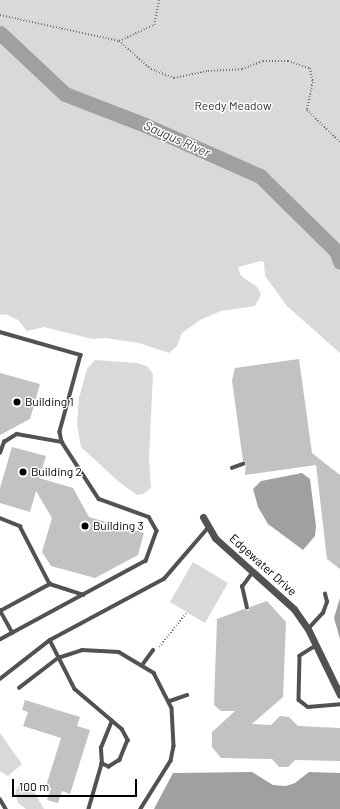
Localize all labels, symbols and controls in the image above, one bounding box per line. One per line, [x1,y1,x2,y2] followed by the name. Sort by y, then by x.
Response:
[194,99,272,113] park label: Reedy Meadow
[141,117,213,161] water label: Saugus River
[25,395,74,409] place label: Building 1
[12,397,22,407] marker: Building 1
[31,465,82,479] place label: Building 2
[18,467,28,477] marker: Building 2
[93,519,144,533] place label: Building 3
[80,521,90,531] marker: Building 3
[227,531,299,599] street label: Edgewater Drive
[14,771,139,797] scale bar
[19,779,49,793] text: 100 m

